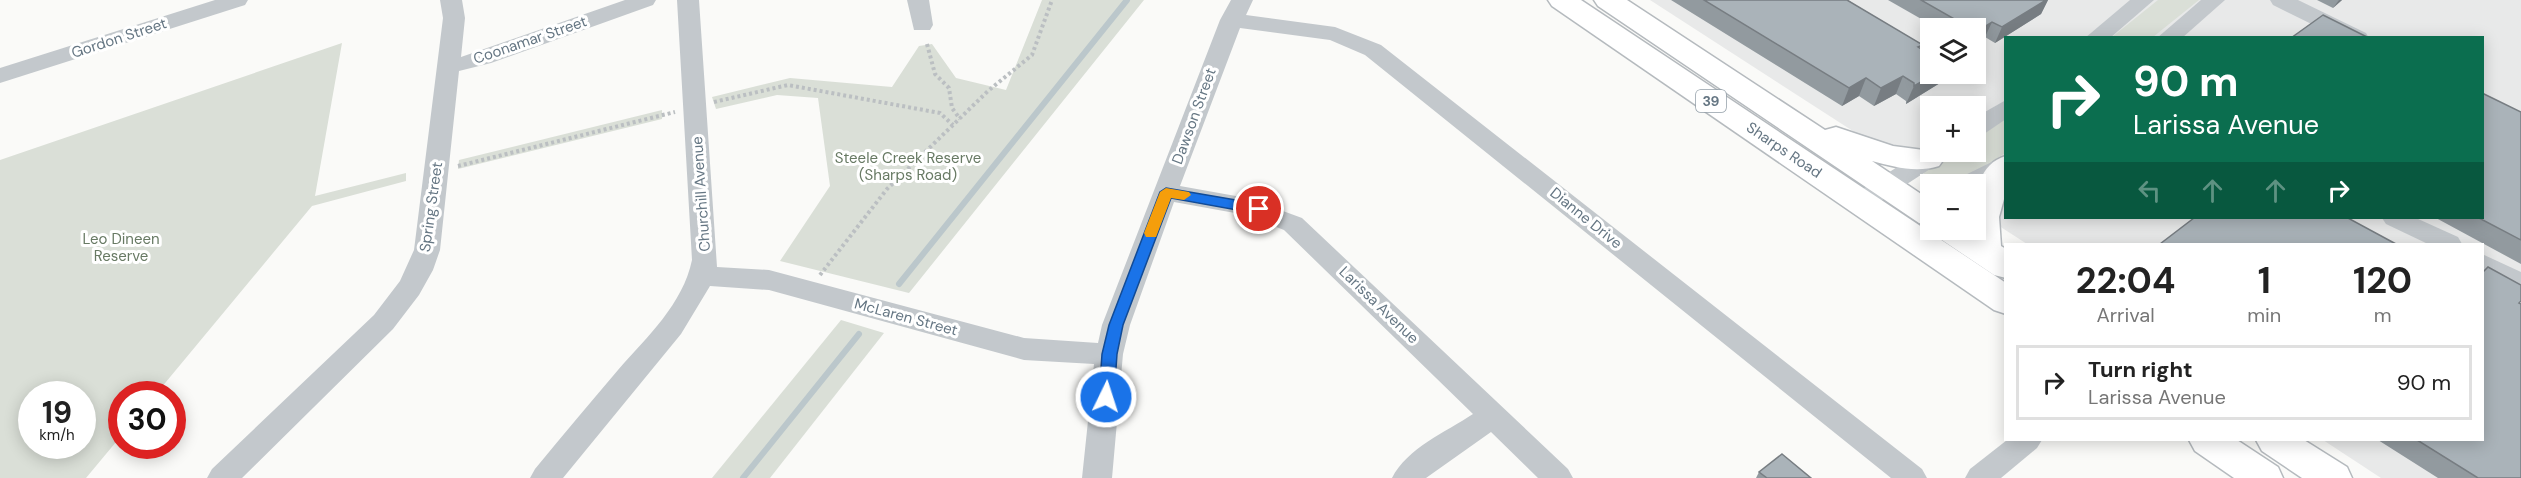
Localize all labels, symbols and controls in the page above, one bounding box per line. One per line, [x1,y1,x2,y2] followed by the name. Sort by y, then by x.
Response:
[471,11,590,69] street label: Coonamar Street
[69,13,169,63] street label: Gordon Street
[1920,18,1986,240] map controls
[1920,18,1986,84] button: layers
[2133,54,2239,109] text: 90 m
[2034,60,2112,138] icon: right
[1167,65,1221,167] street label: Dawson Street
[1696,90,1726,112] road number: 39
[1920,96,1986,162] button: +
[2133,107,2319,142] text: Larissa Avenue
[1742,117,1826,183] street label: Sharps Road
[687,136,715,252] street label: Churchill Avenue
[835,148,981,185] park label: Steele Creek Reserve (Sharps Road)
[415,161,447,253] street label: Spring Street
[1920,174,1986,240] button: −
[2133,174,2166,207] icon: left
[2196,174,2229,207] icon: ahead
[2259,174,2292,207] icon: ahead
[2322,174,2355,207] icon: right
[1233,183,1284,234] pin
[1546,183,1626,253] street label: Dianne Drive
[1242,192,1275,225] icon: arrive
[82,229,160,266] park label: Leo Dineen Reserve
[2076,257,2175,304] text: 22:04
[2258,257,2271,304] text: 1
[2353,257,2412,304] text: 120
[1335,262,1423,348] street label: Larissa Avenue
[852,294,960,340] street label: McLaren Street
[2096,302,2155,328] text: Arrival
[2247,302,2281,328] text: min
[2374,302,2392,328] text: m
[2088,355,2193,384] text: Turn right
[1074,365,1138,429] position arrow
[2037,366,2070,399] icon: right
[2397,368,2451,397] text: 90 m
[108,381,186,459] speed limit sign: 30
[2088,384,2226,410] text: Larissa Avenue
[42,393,72,432] text: 19
[39,425,75,445] text: km/h

